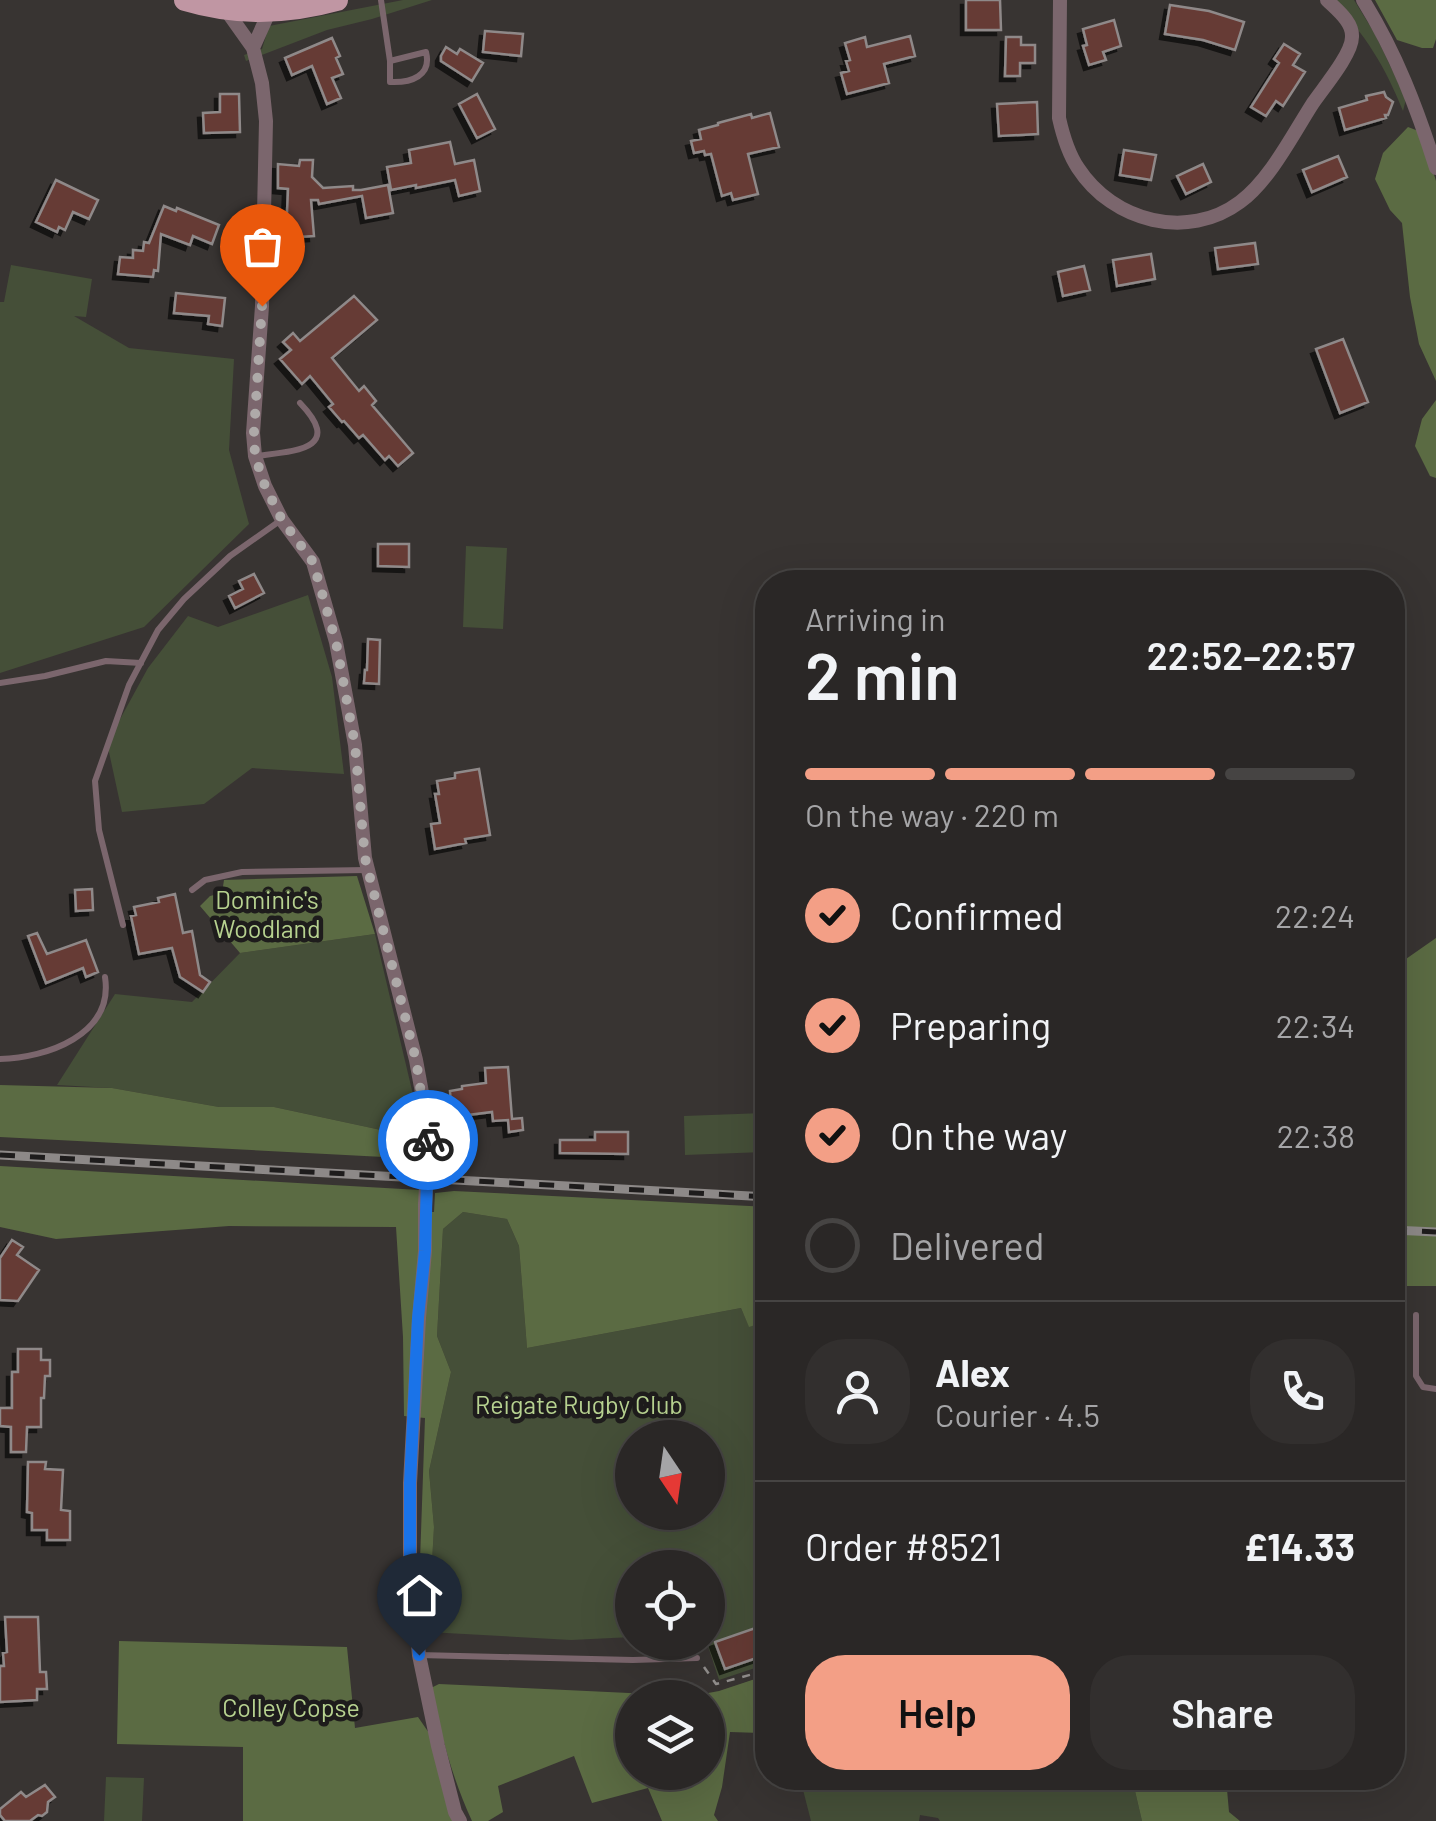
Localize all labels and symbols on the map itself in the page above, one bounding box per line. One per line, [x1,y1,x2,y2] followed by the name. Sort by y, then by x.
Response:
[220,204,305,307] pin
[213,884,321,943] park label: Dominic's Woodland
[378,1090,478,1190] courier
[475,1389,683,1419] park label: Reigate Rugby Club
[615,1420,725,1530] north arrow
[377,1553,462,1656] pin
[222,1692,360,1722] park label: Colley Copse

